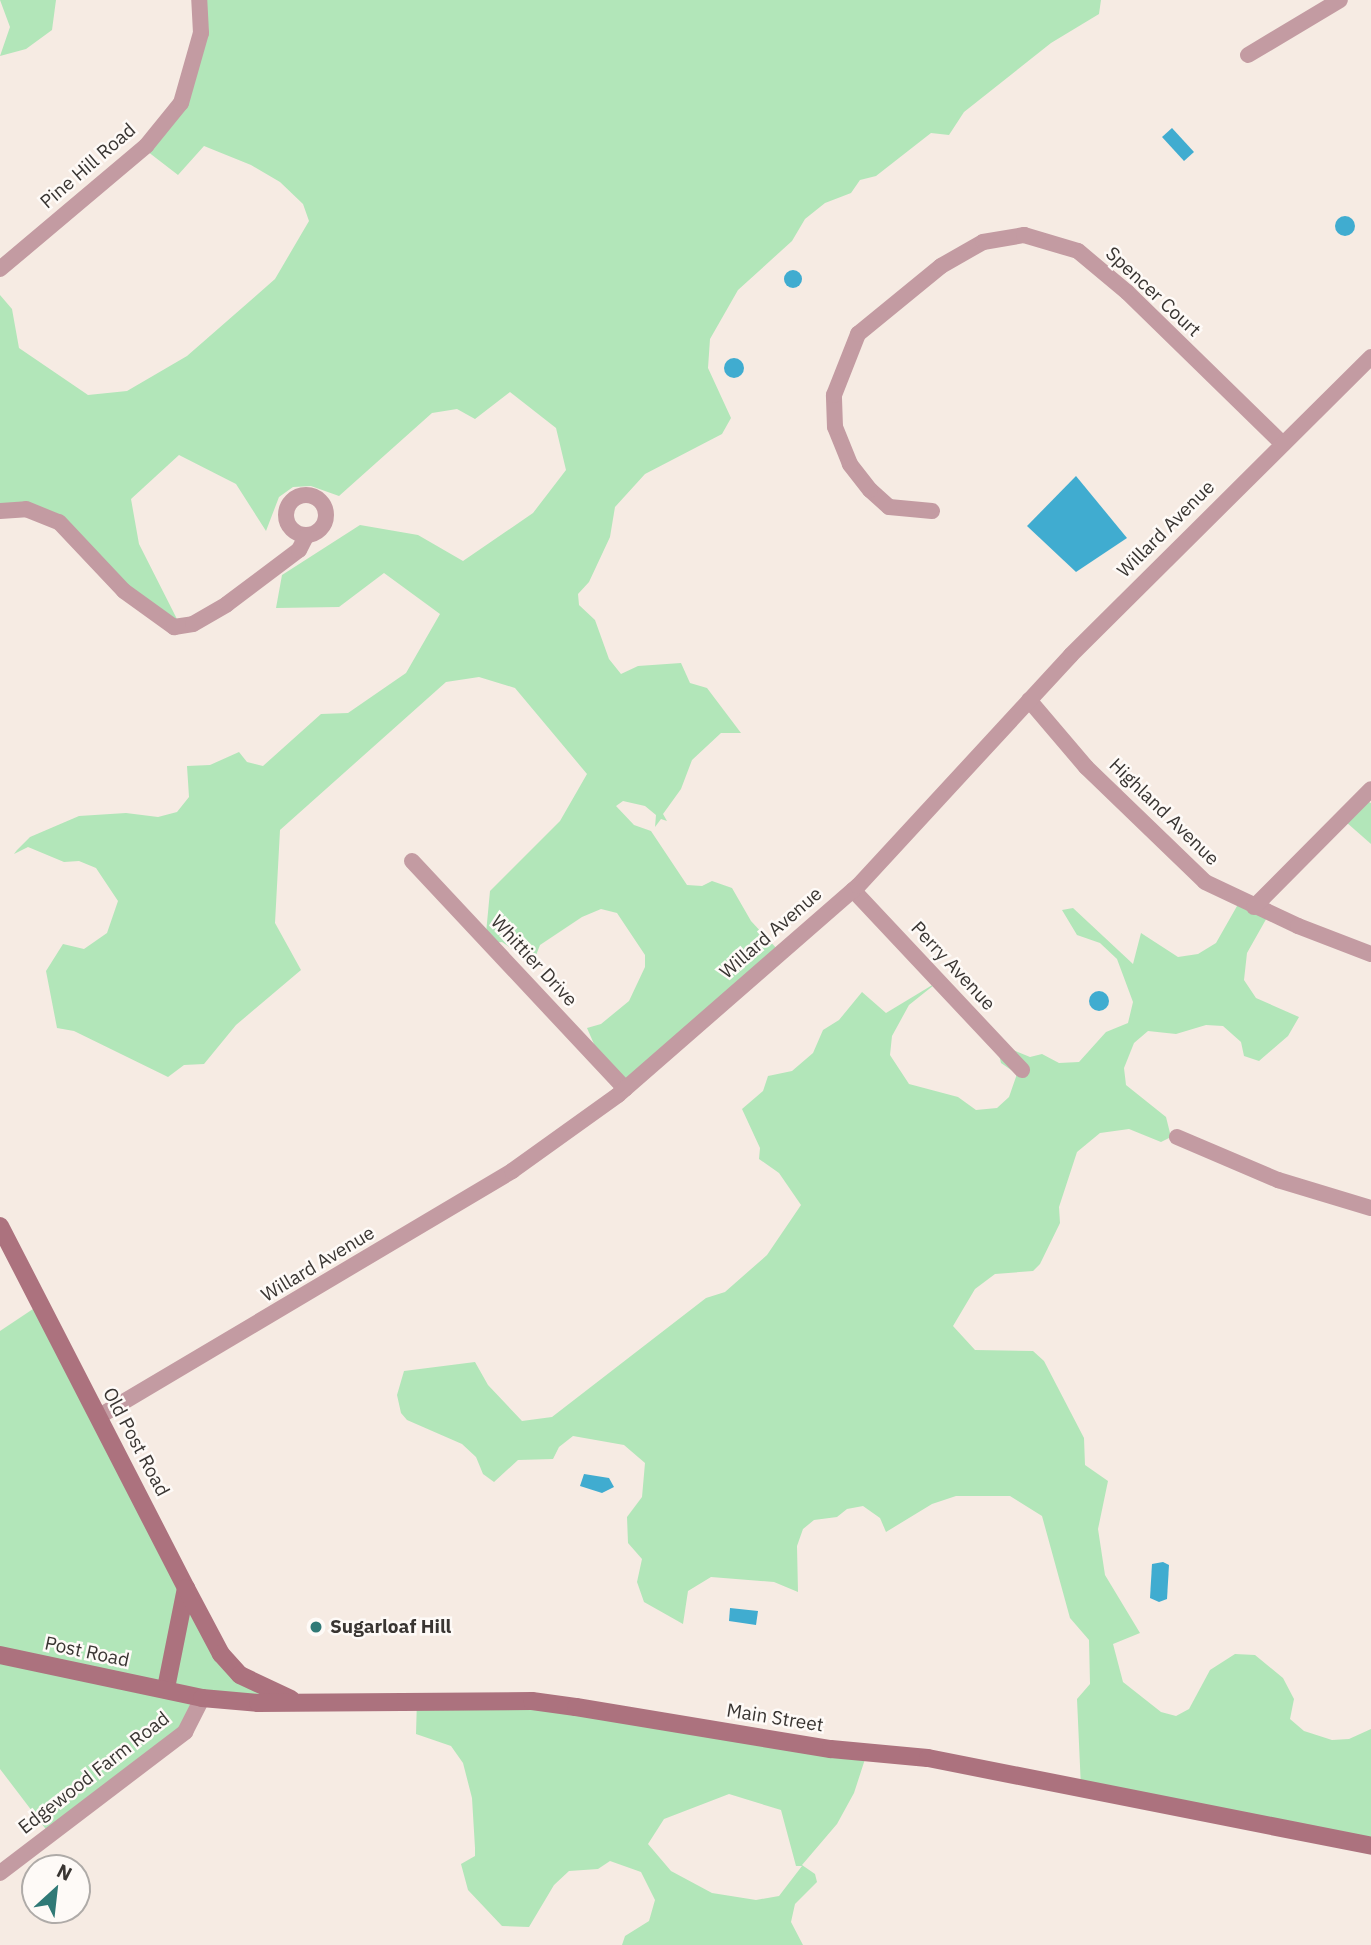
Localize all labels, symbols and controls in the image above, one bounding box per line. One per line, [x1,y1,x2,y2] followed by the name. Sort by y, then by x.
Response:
[36,119,140,213] street label: Pine Hill Road
[1101,242,1205,342] street label: Spencer Court
[1113,476,1219,582] street label: Willard Avenue
[1104,754,1224,870] street label: Highland Avenue
[715,882,827,984] street label: Willard Avenue
[486,911,582,1011] street label: Whittier Drive
[906,917,1000,1015] street label: Perry Avenue
[257,1221,379,1307] street label: Willard Avenue
[98,1384,174,1500] street label: Old Post Road
[330,1616,451,1638] place label: Sugarloaf Hill
[308,1619,324,1635] marker: Sugarloaf Hill
[43,1632,131,1672] street label: Post Road
[725,1699,825,1737] street label: Main Street
[14,1707,174,1839] street label: Edgewood Farm Road
[21,1854,91,1924] north arrow
[53,1858,76,1886] text: N

